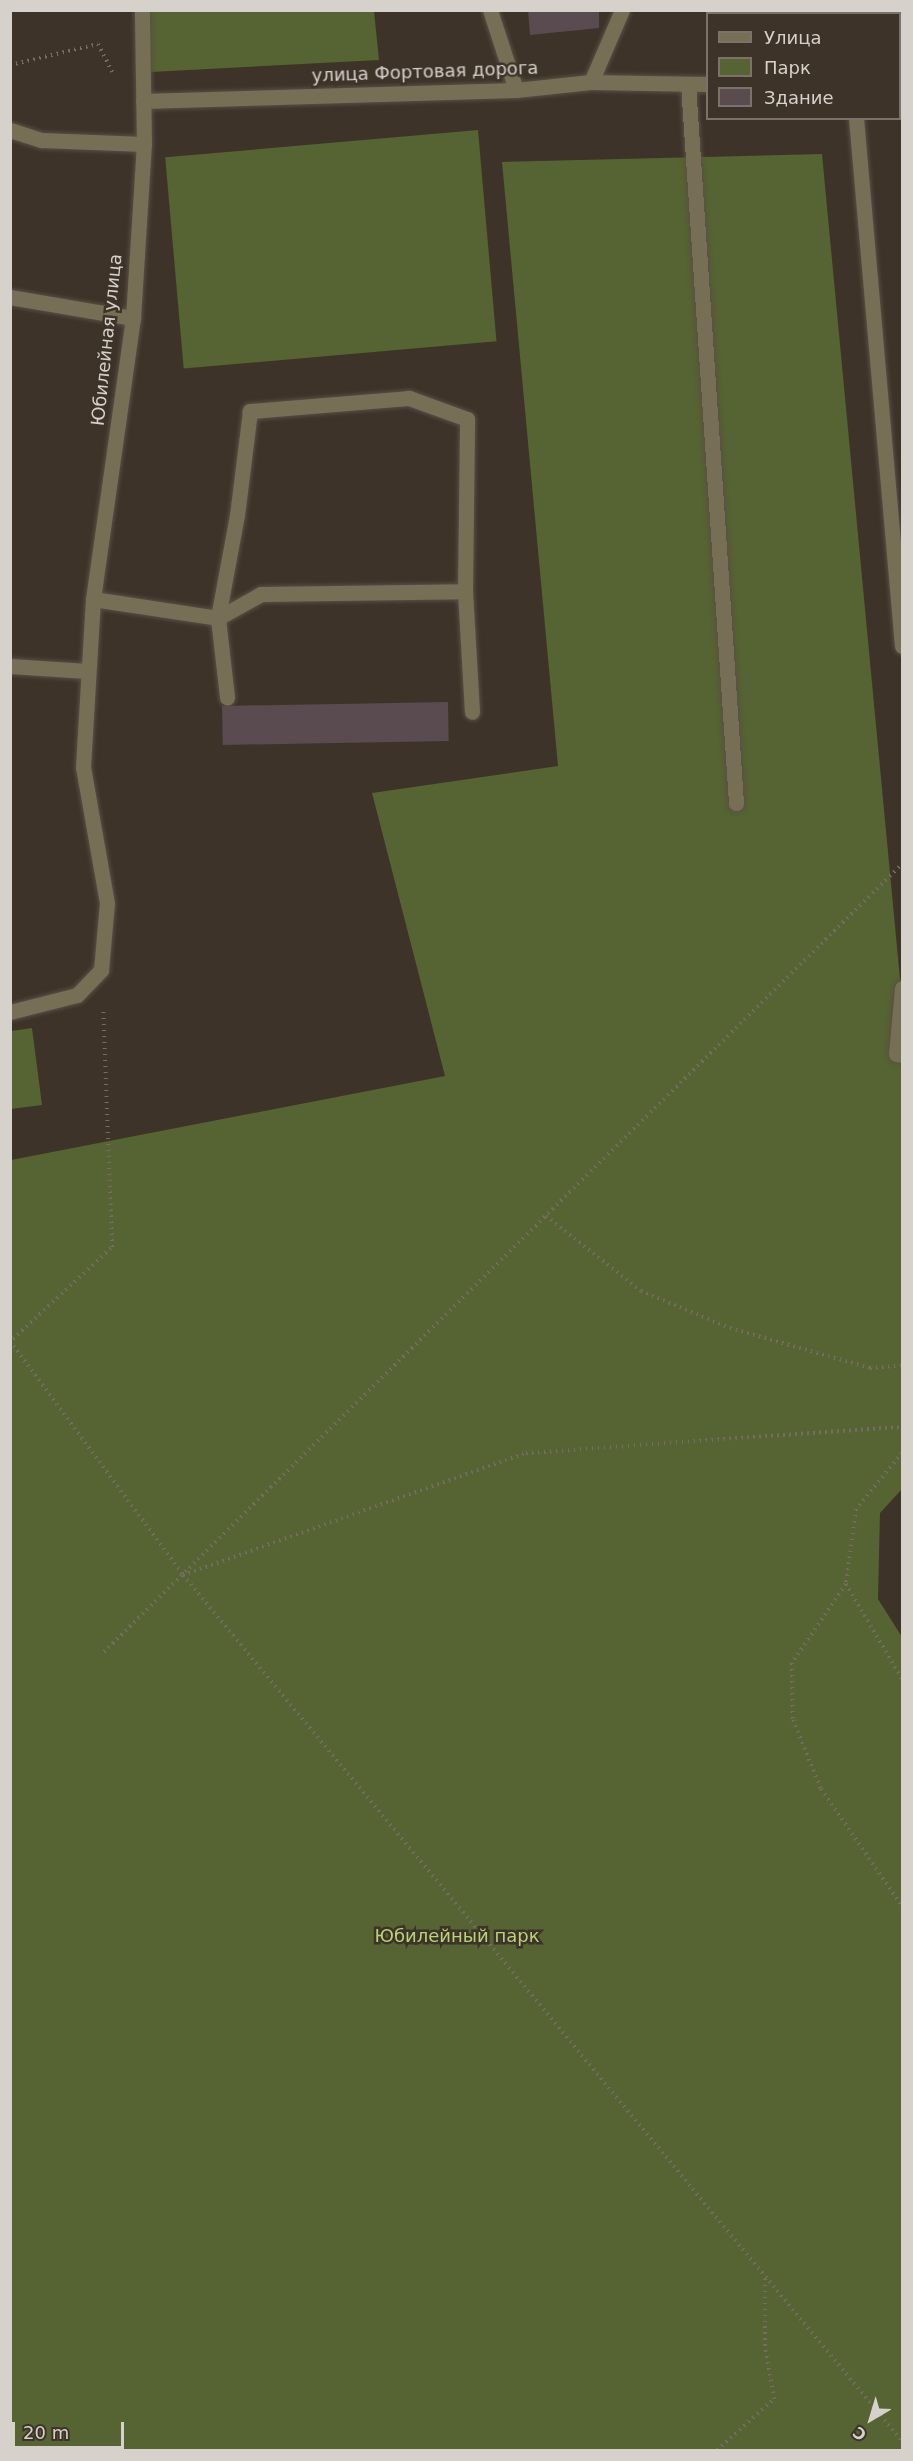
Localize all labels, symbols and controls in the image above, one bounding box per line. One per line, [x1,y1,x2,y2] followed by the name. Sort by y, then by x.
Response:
[706,12,901,120] legend
[764,27,821,48] text: Улица
[311,57,539,87] street label: улица Фортовая дорога
[764,57,811,78] text: Парк
[764,87,834,108] text: Здание
[87,253,127,427] street label: Юбилейная улица
[374,1925,540,1947] park label: Юбилейный парк
[841,2389,901,2449] north arrow
[15,2410,128,2448] scale bar
[23,2422,69,2443] text: 20 m
[849,2422,870,2445] text: С

